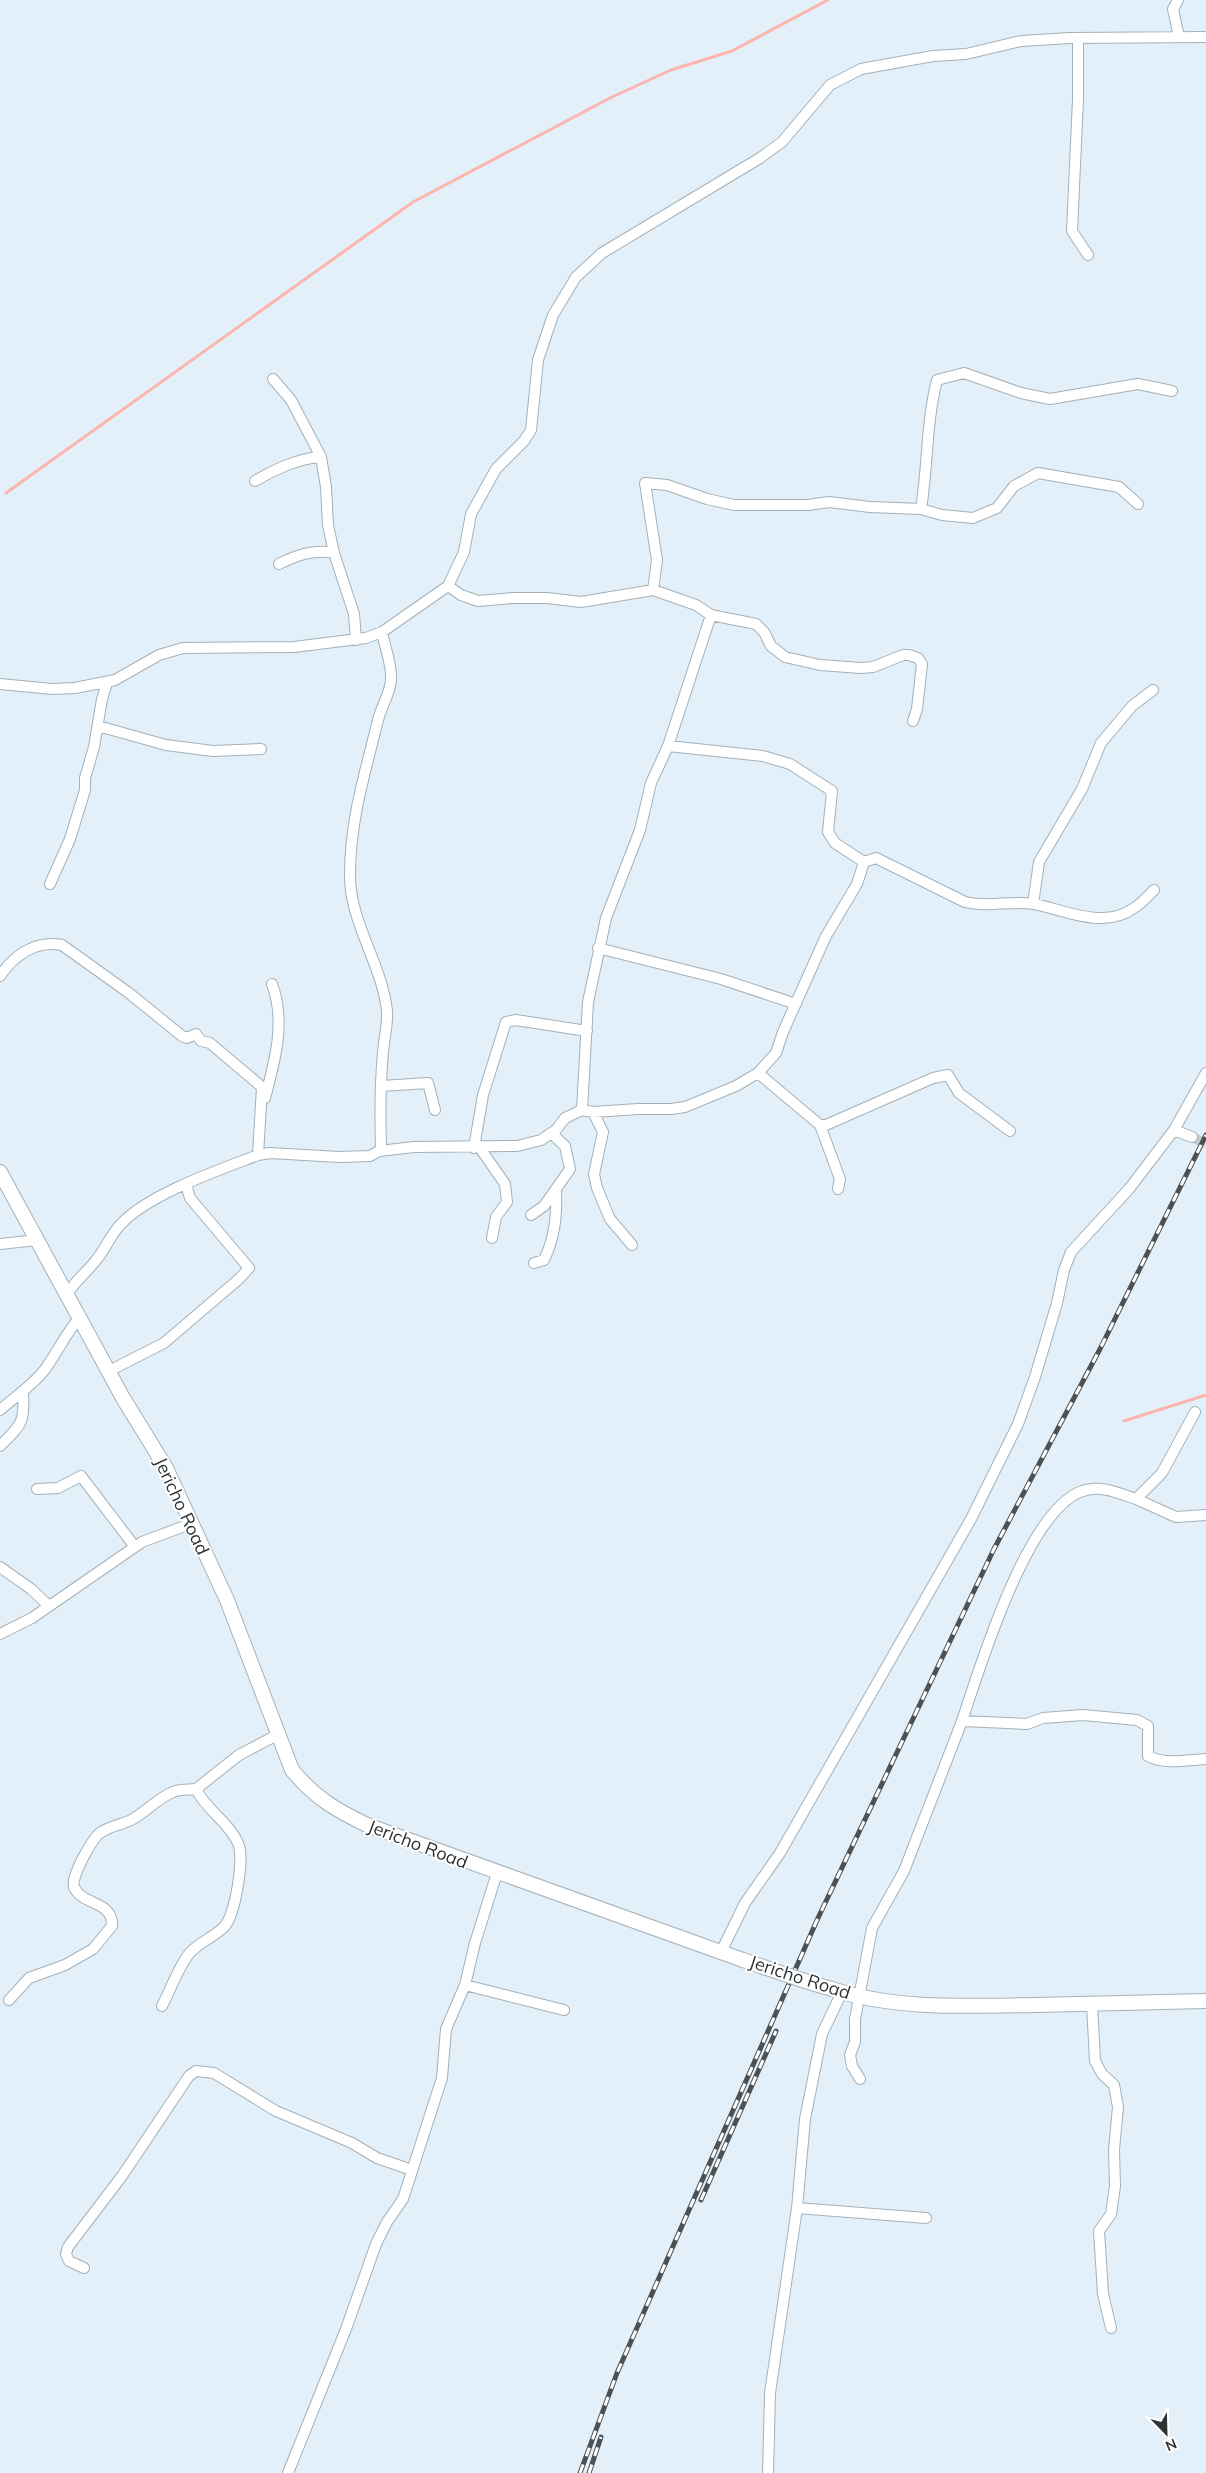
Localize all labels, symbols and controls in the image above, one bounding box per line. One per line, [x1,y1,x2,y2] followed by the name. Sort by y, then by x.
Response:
[149,1454,215,1558] street label: Jericho Road
[365,1814,471,1874] street label: Jericho Road
[746,1950,854,2004] street label: Jericho Road
[1141,2408,1191,2458] north arrow
[1163,2435,1179,2455] text: N

